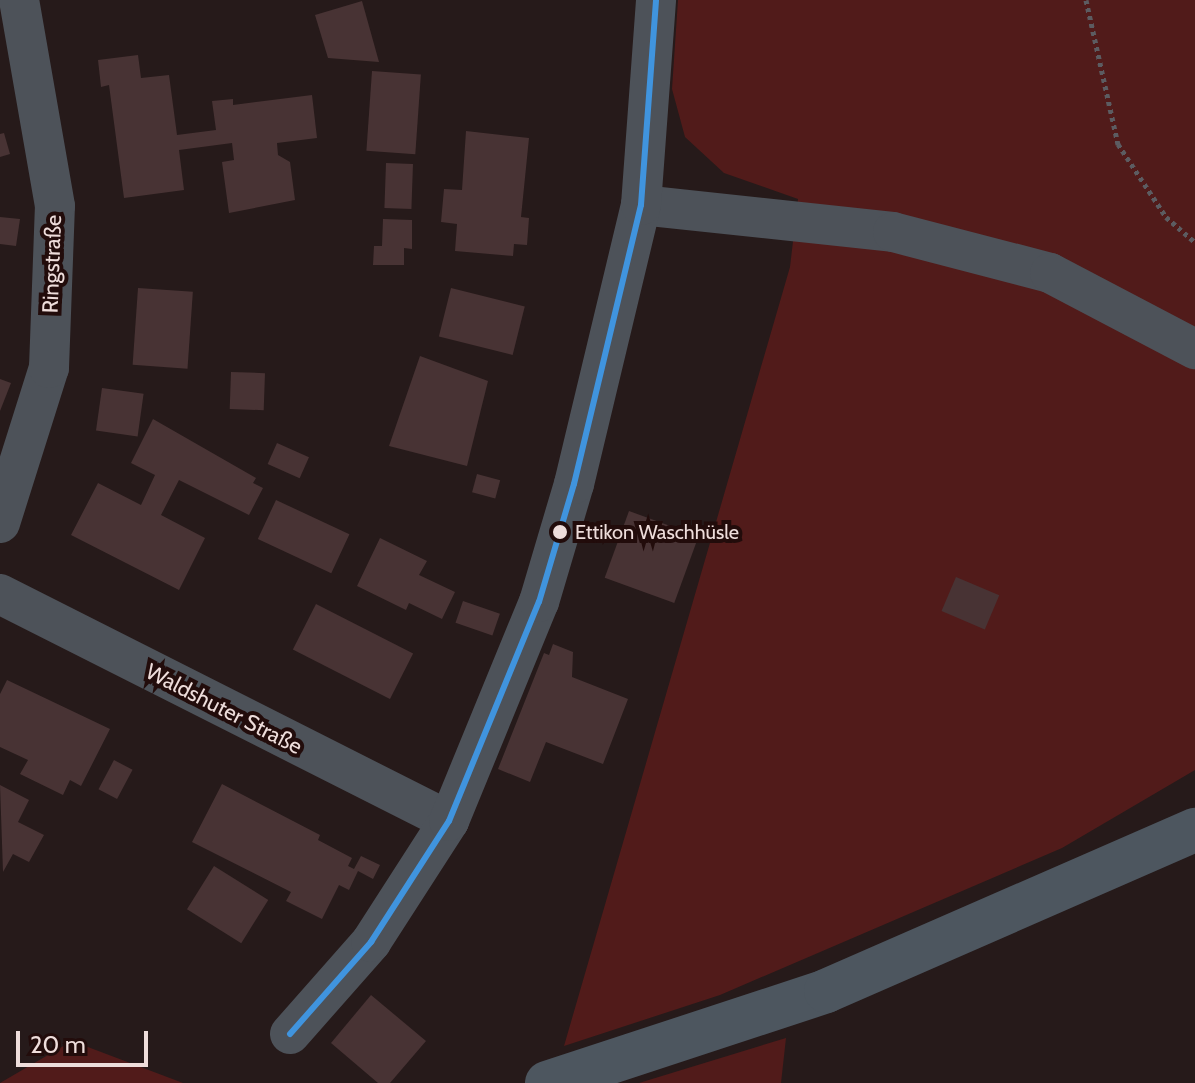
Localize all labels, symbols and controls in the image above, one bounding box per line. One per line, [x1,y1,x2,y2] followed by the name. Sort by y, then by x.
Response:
[37,214,67,314] street label: Ringstraße
[575,520,739,544] place label: Ettikon Waschhüsle
[552,524,568,540] marker: Ettikon Waschhüsle
[141,658,307,760] street label: Waldshuter Straße
[20,1015,152,1065] scale bar
[30,1030,86,1059] text: 20 m

